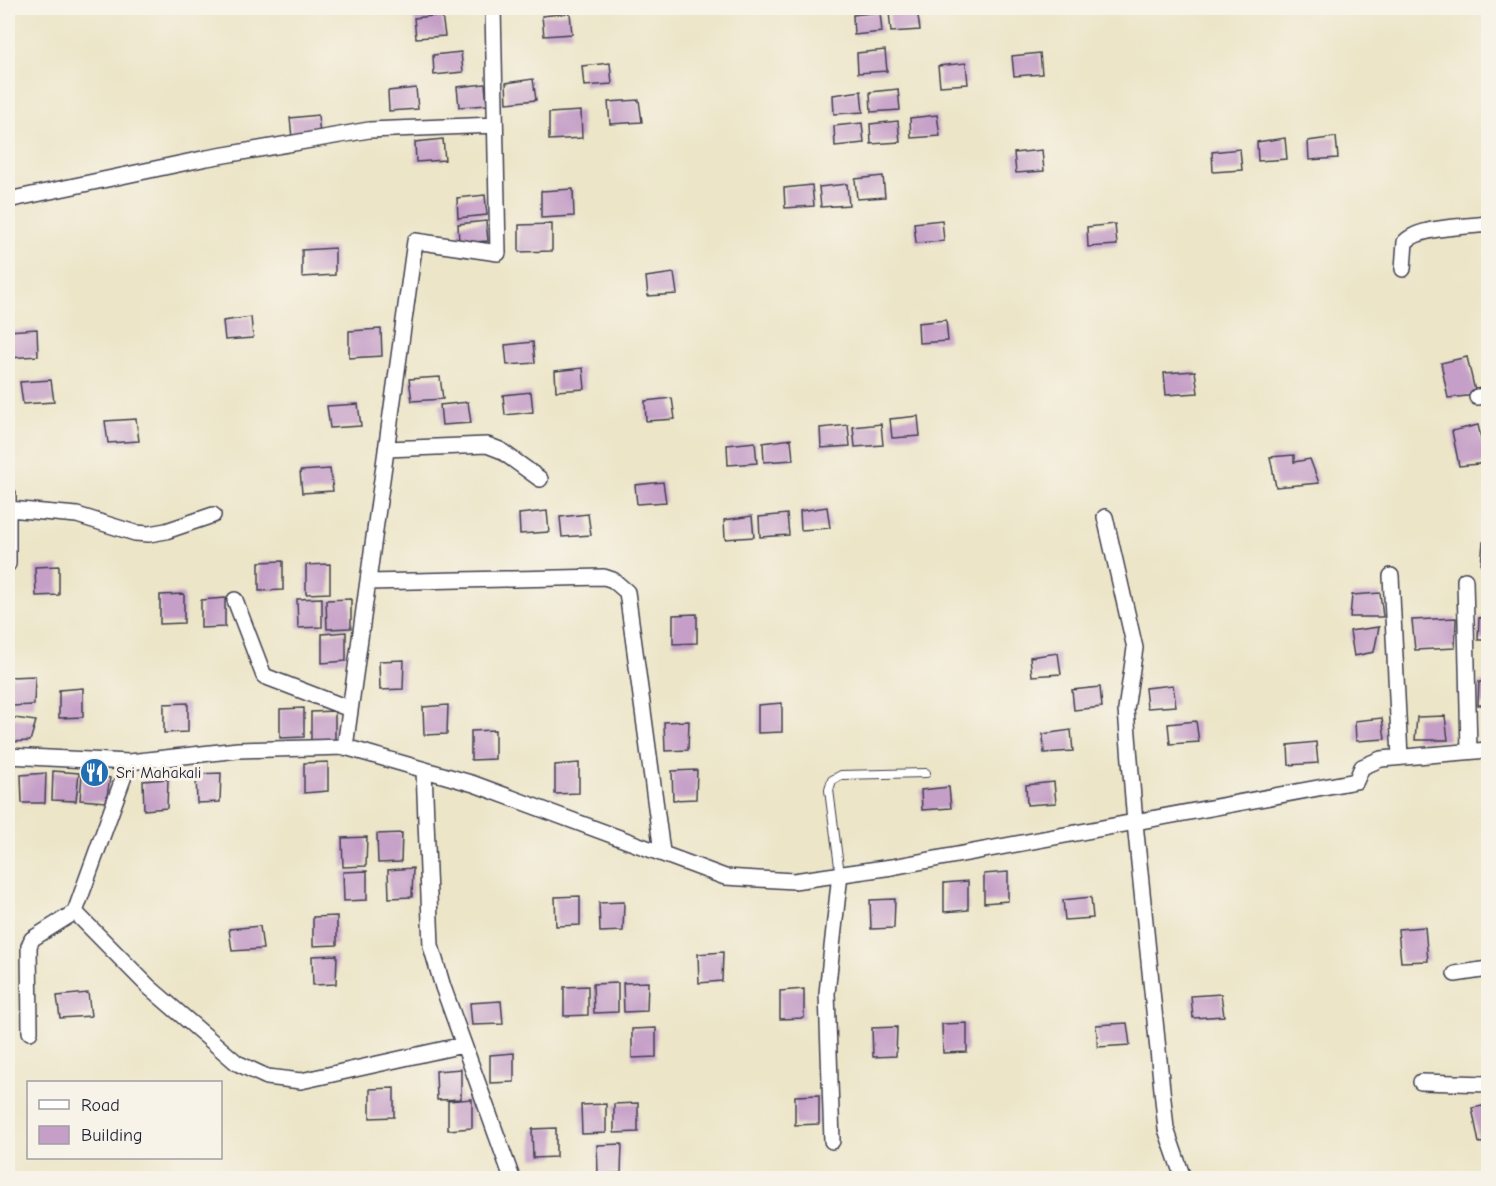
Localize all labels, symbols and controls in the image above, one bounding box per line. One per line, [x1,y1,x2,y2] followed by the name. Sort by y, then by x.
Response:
[79,757,111,789] restaurant icon: Sri Mahakali
[116,764,201,782] place label: Sri Mahakali
[27,1081,222,1159] legend
[81,1095,120,1116] text: Road
[81,1125,143,1146] text: Building

